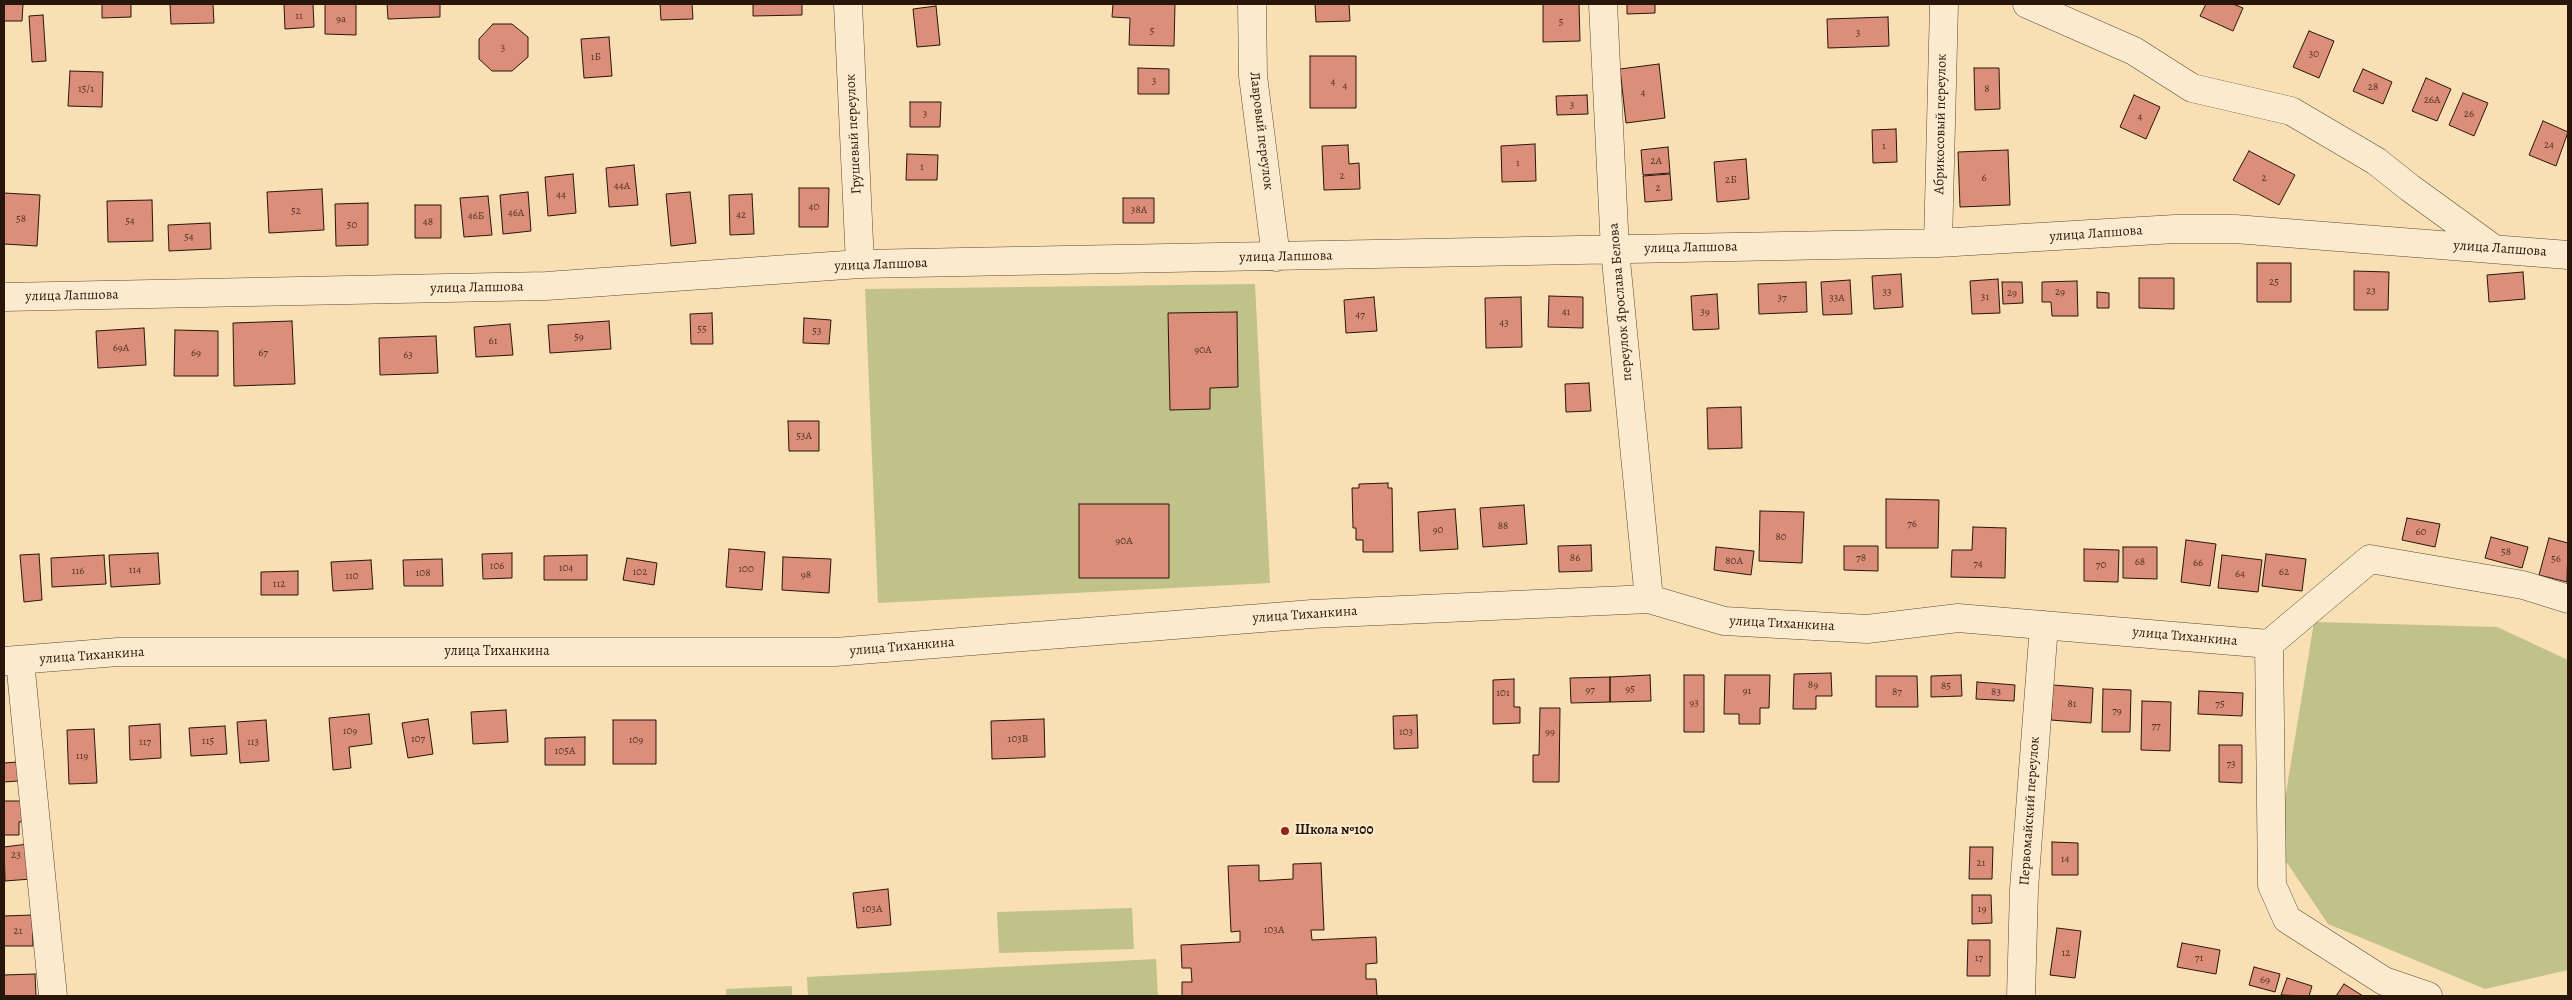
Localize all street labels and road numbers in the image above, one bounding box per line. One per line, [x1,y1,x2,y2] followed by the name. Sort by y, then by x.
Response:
[1931,54,1951,194] street label: Абрикосовый переулок
[1245,71,1277,191] street label: Лавровый переулок
[842,73,866,195] street label: Грушевый переулок
[1606,222,1636,382] street label: переулок Ярослава Белова
[2049,222,2143,246] street label: улица Лапшова
[2453,237,2547,261] street label: улица Лапшова
[1644,239,1738,257] street label: улица Лапшова
[1239,248,1333,266] street label: улица Лапшова
[834,255,928,275] street label: улица Лапшова
[430,279,524,297] street label: улица Лапшова
[25,287,119,305] street label: улица Лапшова
[1252,603,1358,627] street label: улица Тиханкина
[1729,613,1835,635] street label: улица Тиханкина
[2132,624,2238,650] street label: улица Тиханкина
[849,634,955,660] street label: улица Тиханкина
[39,644,145,668] street label: улица Тиханкина
[444,644,550,660] street label: улица Тиханкина
[2016,736,2044,886] street label: Первомайский переулок

